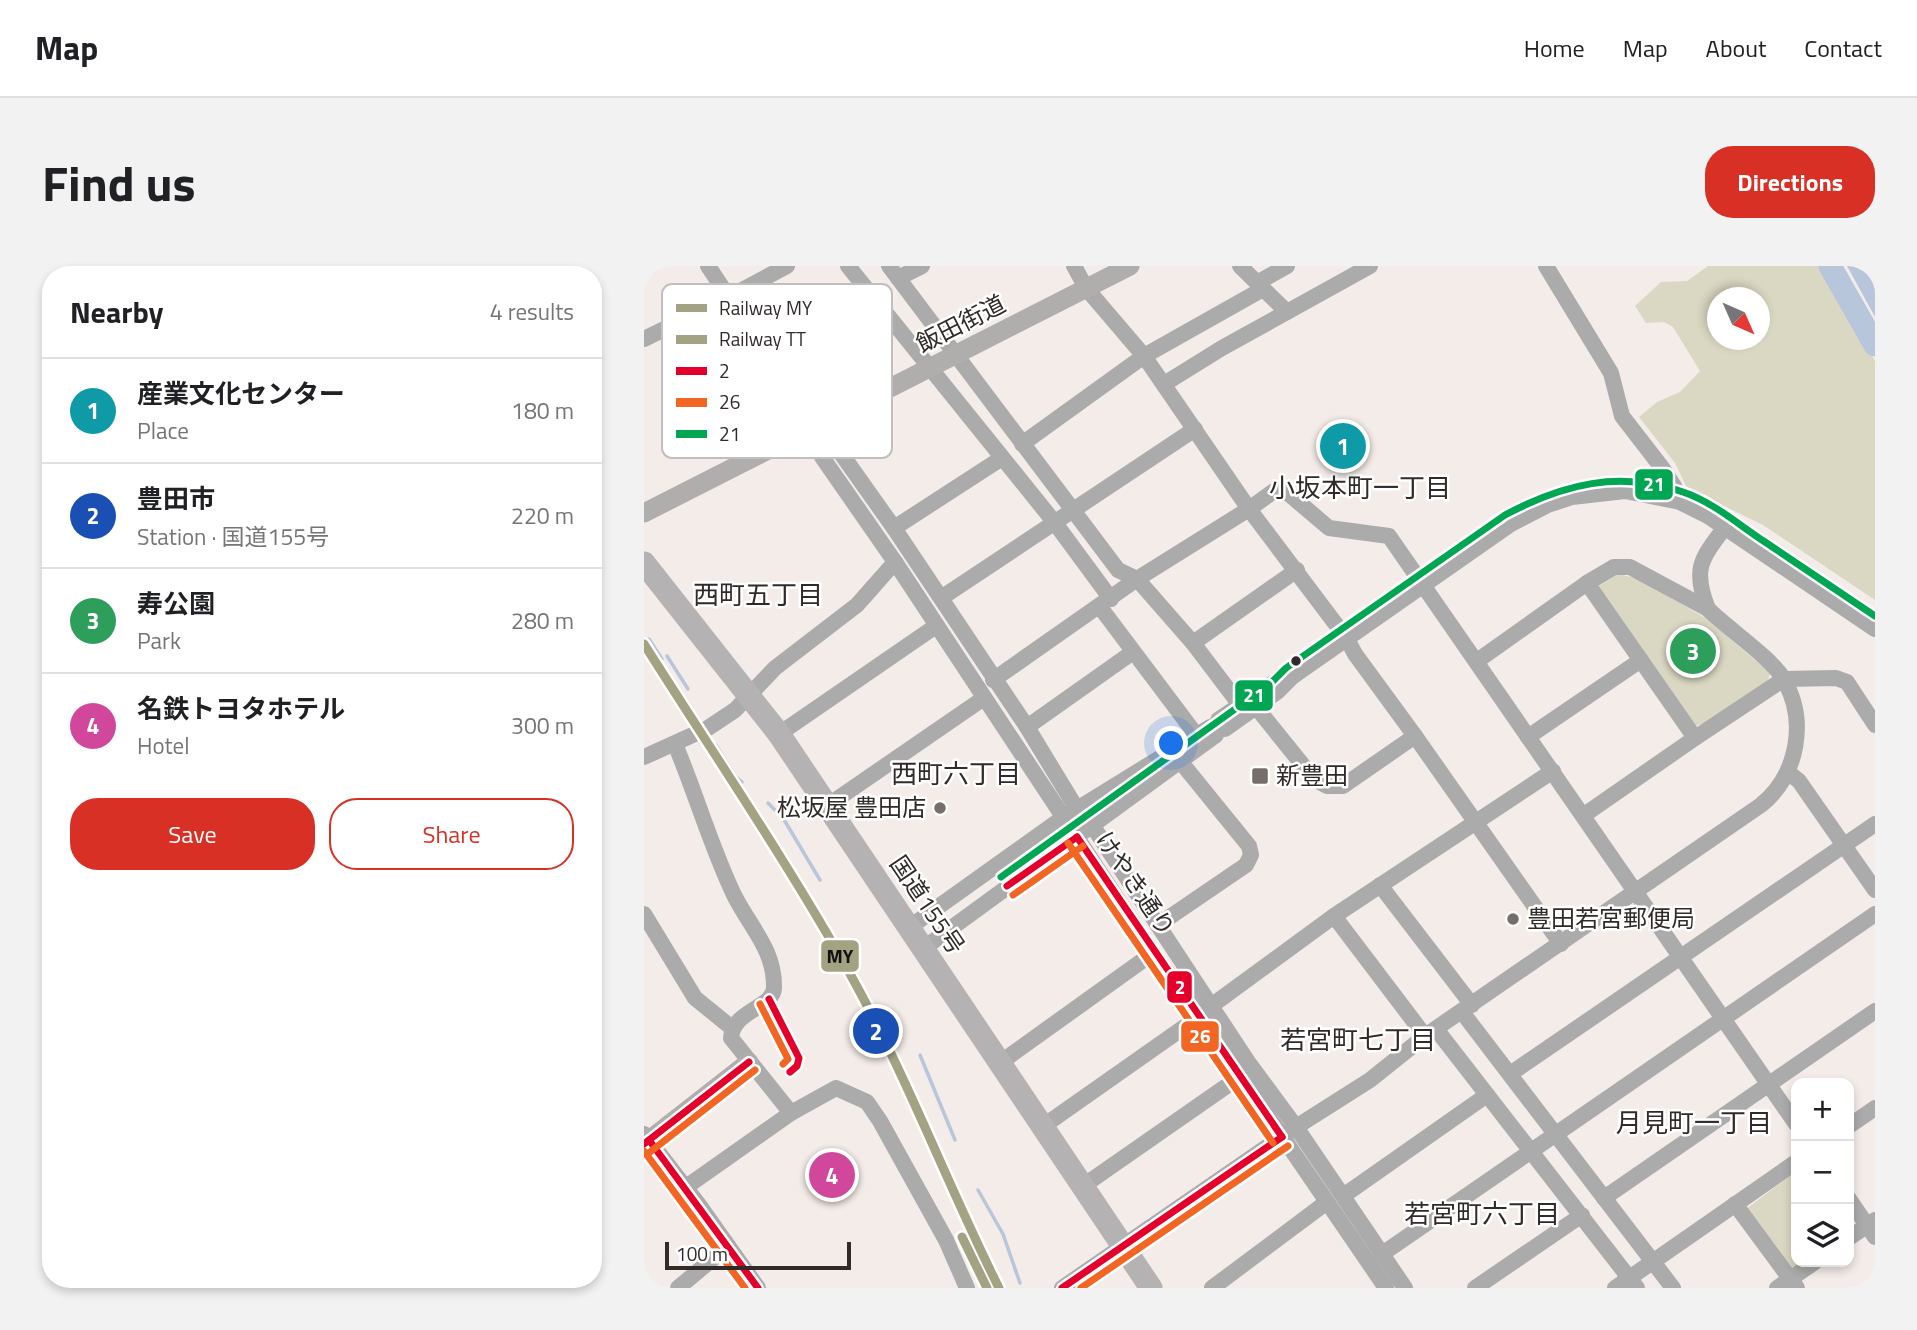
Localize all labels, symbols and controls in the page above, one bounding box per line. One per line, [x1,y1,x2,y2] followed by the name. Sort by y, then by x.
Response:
[35,23,98,73] text: Map
[1524,30,1585,66] text: Home
[1623,30,1668,66] text: Map
[1706,30,1766,66] text: About
[1804,30,1882,66] text: Contact
[42,145,196,220] text: Find us
[1705,146,1875,218] button: Directions
[662,284,892,458] legend
[910,285,1011,361] street label: 飯田街道
[1707,287,1770,350] north arrow
[70,289,163,335] text: Nearby
[719,293,813,322] text: Railway MY
[490,294,574,329] text: 4 results
[719,324,806,353] text: Railway TT
[719,356,730,385] text: 2
[137,374,345,413] text: 産業文化センター
[719,387,740,416] text: 26
[87,393,99,428] text: 1
[511,393,574,428] text: 180 m
[137,413,189,448] text: Place
[719,419,740,448] text: 21
[1320,420,1366,472] pin: 1
[1269,468,1451,507] district label: 小坂本町一丁目
[1634,468,1674,501] line badge: 21
[1643,469,1665,498] text: 21
[137,479,215,518] text: 豊田市
[87,498,99,533] text: 2
[511,498,574,533] text: 220 m
[137,519,329,554] text: Station · 国道155号
[693,575,823,614] district label: 西町五丁目
[137,584,215,623] text: 寿公園
[87,603,99,638] text: 3
[511,603,574,638] text: 280 m
[137,623,181,658] text: Park
[1670,625,1716,677] pin: 3
[1289,654,1303,668] unlabelled marker
[1234,679,1274,712] line badge: 21
[1243,680,1265,709] text: 21
[137,689,345,728] text: 名鉄トヨタホテル
[87,708,99,743] text: 4
[511,708,574,743] text: 300 m
[1154,726,1188,760] your location
[137,728,189,763] text: Hotel
[891,754,1021,793] district label: 西町六丁目
[1276,757,1348,793] place label: 新豊田
[1250,766,1270,786] marker: 新豊田
[777,789,926,825] place label: 松坂屋 豊田店
[70,798,315,870] button: Save
[329,798,574,870] button: Share
[932,800,948,816] marker: 松坂屋 豊田店
[1087,824,1184,943] street label: けやき通り
[881,848,974,961] street label: 国道155号
[1527,900,1695,936] place label: 豊田若宮郵便局
[1505,911,1521,927] marker: 豊田若宮郵便局
[820,939,860,973] line badge: MY
[827,941,854,970] text: MY
[1166,970,1193,1004] line badge: 2
[1175,972,1185,1001] text: 2
[853,1005,899,1057] pin: 2
[1180,1020,1220,1053] line badge: 26
[1280,1020,1436,1059] district label: 若宮町七丁目
[1189,1021,1211,1050] text: 26
[1791,1078,1854,1267] map controls
[1791,1078,1854,1141] button: +
[1616,1103,1772,1142] district label: 月見町一丁目
[1791,1141,1854,1204] button: −
[809,1149,855,1201] pin: 4
[1404,1194,1560,1233] district label: 若宮町六丁目
[1791,1204,1854,1267] button: layers
[665,1239,850,1271] scale bar
[676,1239,728,1268] text: 100 m

